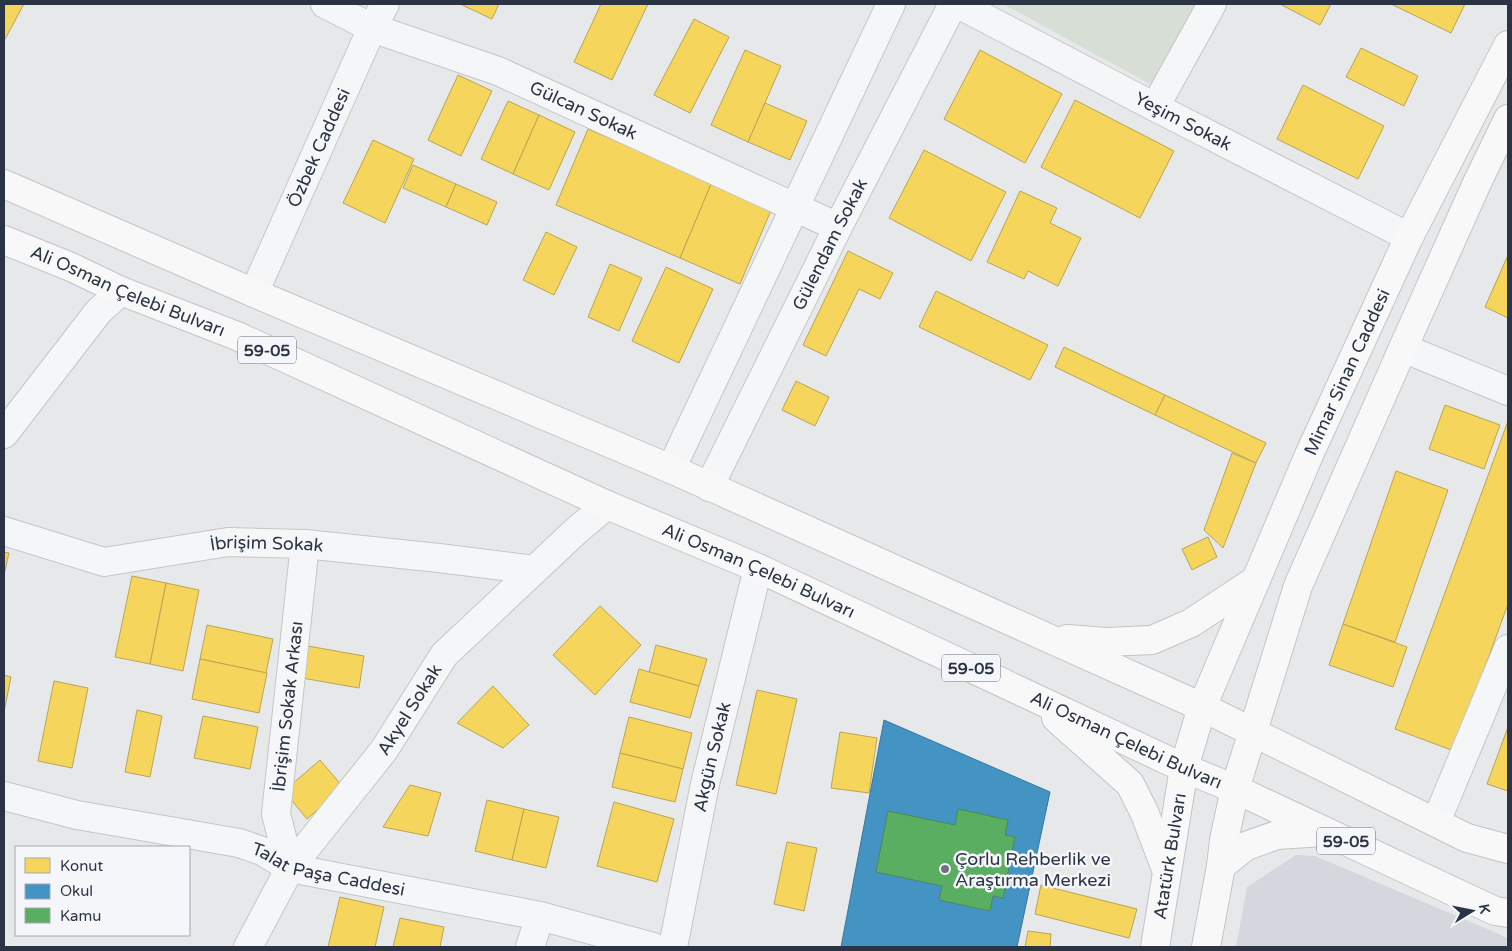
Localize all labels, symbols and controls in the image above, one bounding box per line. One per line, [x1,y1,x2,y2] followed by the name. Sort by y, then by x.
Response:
[526,76,641,145] street label: Gülcan Sokak
[283,85,355,211] street label: Özbek Caddesi
[1131,87,1236,156] street label: Yeşim Sokak
[787,175,872,314] street label: Gülendam Sokak
[27,241,228,341] street label: Ali Osman Çelebi Bulvarı
[1299,285,1395,459] street label: Mimar Sinan Caddesi
[238,336,296,364] road number: 59-05
[659,518,859,623] street label: Ali Osman Çelebi Bulvarı
[208,531,325,557] street label: İbrişim Sokak
[267,620,308,793] street label: İbrişim Sokak Arkası
[942,654,1000,681] road number: 59-05
[372,660,447,759] street label: Akyel Sokak
[1027,686,1225,794] street label: Ali Osman Çelebi Bulvarı
[689,699,736,814] street label: Akgün Sokak
[1149,791,1191,921] street label: Atatürk Bulvarı
[1317,828,1375,854] road number: 59-05
[249,837,407,901] street label: Talat Paşa Caddesi
[15,846,190,936] legend
[955,848,1111,891] place label: Çorlu Rehberlik ve Araştırma Merkezi
[60,857,103,875] text: Konut
[939,863,951,875] marker: Çorlu Rehberlik ve Araştırma Merkezi
[60,882,93,900] text: Okul
[1447,886,1497,936] north arrow
[1475,903,1494,916] text: K
[60,907,101,925] text: Kamu

